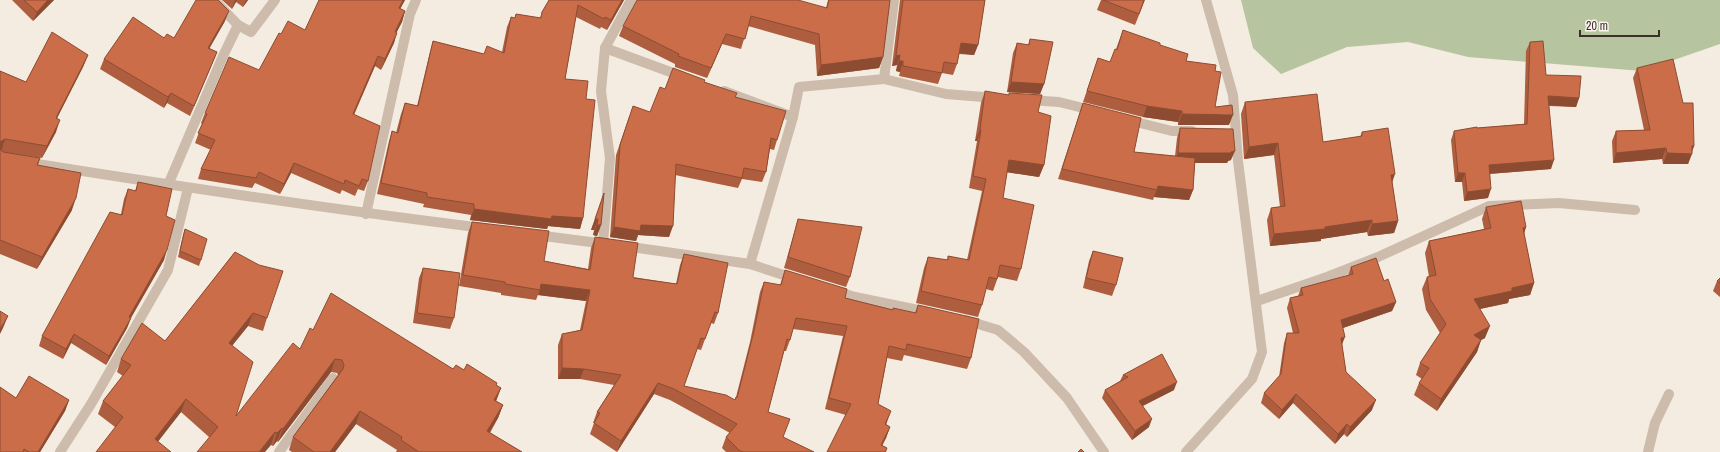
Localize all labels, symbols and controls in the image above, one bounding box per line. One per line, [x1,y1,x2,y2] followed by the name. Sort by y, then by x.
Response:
[1580,12,1659,38] scale bar
[1586,18,1608,34] text: 20 m

